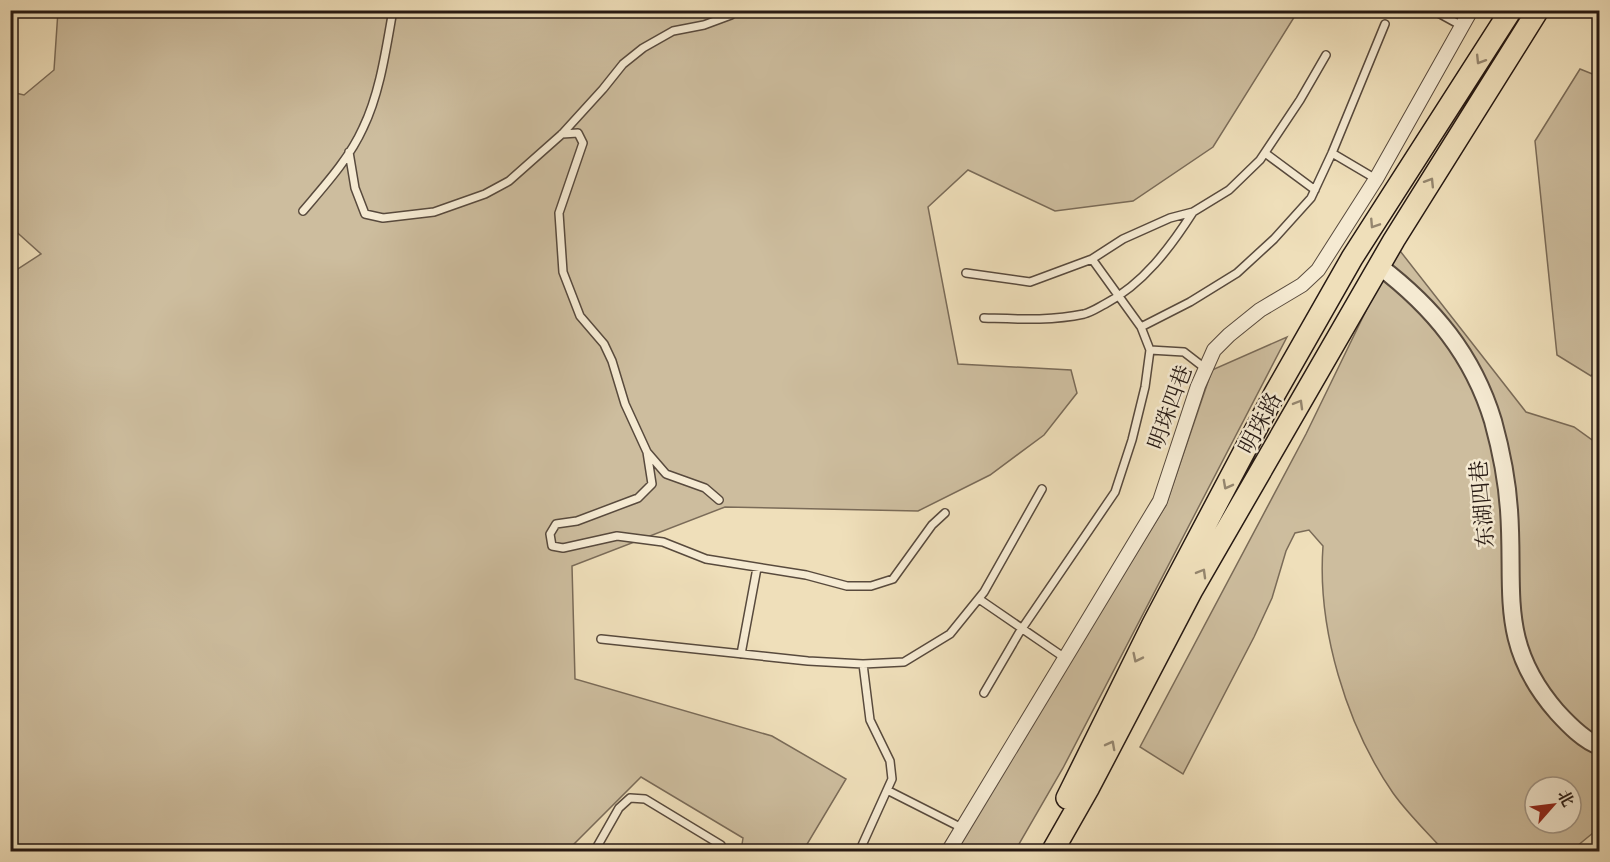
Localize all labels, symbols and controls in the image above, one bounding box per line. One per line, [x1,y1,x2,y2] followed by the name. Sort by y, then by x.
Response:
[1476,53,1487,64] one-way arrow
[1423,178,1435,188] one-way arrow
[1370,217,1381,228] one-way arrow
[1141,361,1199,453] street label: 明珠四巷
[1232,387,1288,459] street label: 明珠路
[1292,400,1303,410] one-way arrow
[1464,459,1500,549] street label: 东湖四巷
[1223,479,1234,489] one-way arrow
[1194,569,1206,579] one-way arrow
[1132,652,1144,663] one-way arrow
[1104,741,1115,752] one-way arrow
[1523,775,1583,835] north arrow
[1553,786,1579,810] text: 北

